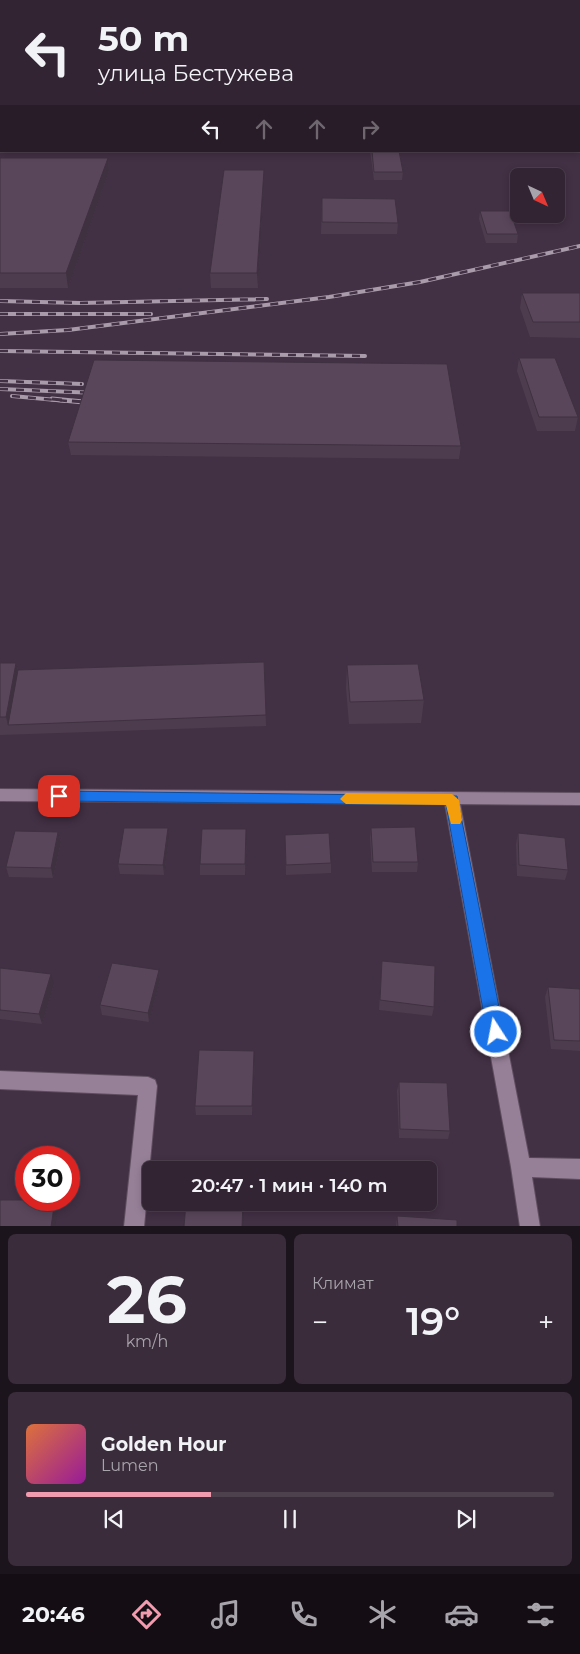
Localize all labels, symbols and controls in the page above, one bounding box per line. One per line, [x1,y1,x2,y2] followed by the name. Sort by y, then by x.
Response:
[98,17,189,60] text: 50 m
[15,20,80,85] icon: left
[98,60,294,87] text: улица Бестужева
[197,115,225,143] icon: left
[250,115,278,143] icon: ahead
[303,115,331,143] icon: ahead
[356,115,384,143] icon: right
[510,168,565,222] north arrow
[510,168,565,223] map controls
[38,775,80,817] pin
[45,782,73,810] icon: arrive
[469,1005,521,1057] position arrow
[15,1146,80,1211] speed limit sign: 30
[191,1174,388,1197] text: 20:47 · 1 мин · 140 m
[107,1260,187,1339] text: 26
[312,1274,374,1293] text: Климат
[406,1298,460,1345] text: 19°
[312,1305,328,1339] text: −
[538,1305,554,1339] text: +
[126,1332,168,1351] text: km/h
[101,1433,227,1456] text: Golden Hour
[101,1456,159,1475] text: Lumen
[100,1505,128,1533] icon: previous
[276,1505,304,1533] icon: pause
[452,1505,480,1533] icon: next
[129,1597,164,1632] icon: directions
[208,1597,243,1632] icon: music
[286,1597,321,1632] icon: phone
[365,1597,400,1632] icon: climate
[444,1597,479,1632] icon: car
[523,1597,558,1632] icon: filters
[22,1601,85,1628] text: 20:46

